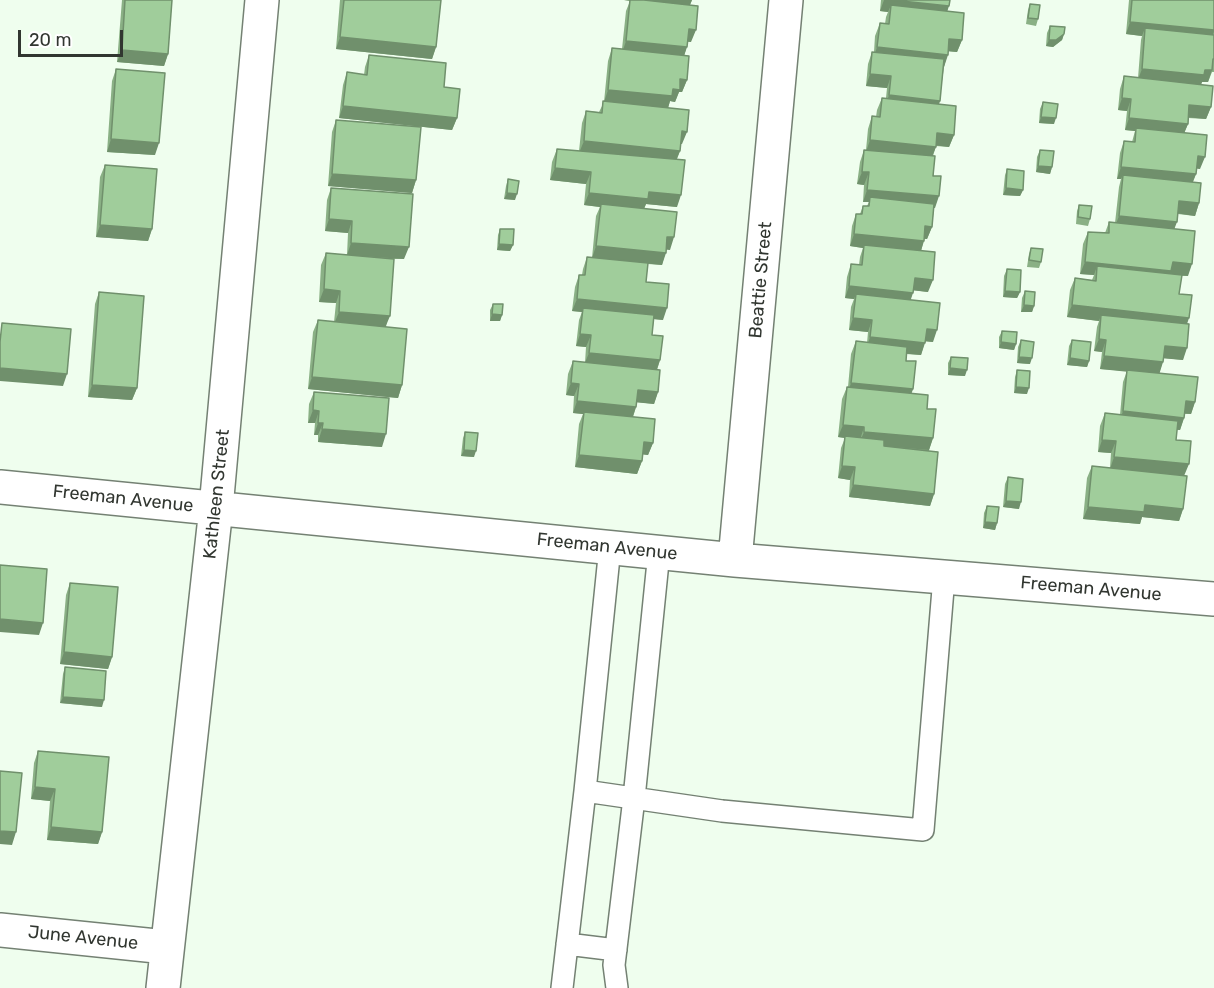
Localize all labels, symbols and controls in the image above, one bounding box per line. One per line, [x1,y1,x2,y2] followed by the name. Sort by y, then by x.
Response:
[21,18,126,56] scale bar
[29,29,71,51] text: 20 m
[745,221,777,339] street label: Beattie Street
[199,428,235,560] street label: Kathleen Street
[52,481,194,517] street label: Freeman Avenue
[536,529,678,565] street label: Freeman Avenue
[1020,572,1162,606] street label: Freeman Avenue
[27,921,139,955] street label: June Avenue

